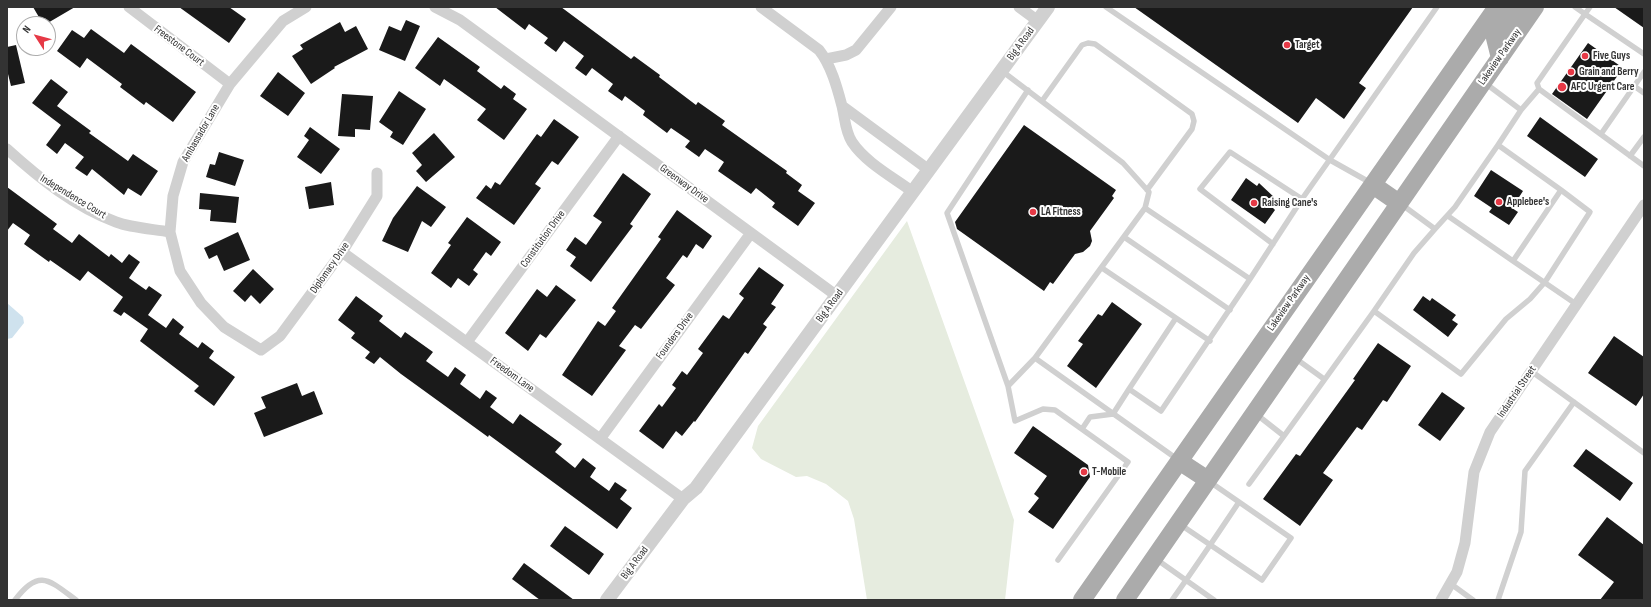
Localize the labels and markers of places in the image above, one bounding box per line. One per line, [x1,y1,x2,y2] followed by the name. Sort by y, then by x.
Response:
[1295,38,1320,52] place label: Target
[1282,40,1292,50] marker: Target
[1593,49,1630,63] place label: Five Guys
[1580,51,1590,61] marker: Five Guys
[1579,65,1639,79] place label: Grain and Berry
[1566,67,1576,77] marker: Grain and Berry
[1571,80,1635,94] place label: AFC Urgent Care
[1556,81,1568,93] marker: AFC Urgent Care
[1507,195,1549,209] place label: Applebee's
[1262,196,1318,210] place label: Raising Cane's
[1494,197,1504,207] marker: Applebee's
[1249,198,1259,208] marker: Raising Cane's
[1041,205,1081,219] place label: LA Fitness
[1028,207,1038,217] marker: LA Fitness
[1092,465,1126,479] place label: T-Mobile
[1079,467,1089,477] marker: T-Mobile

